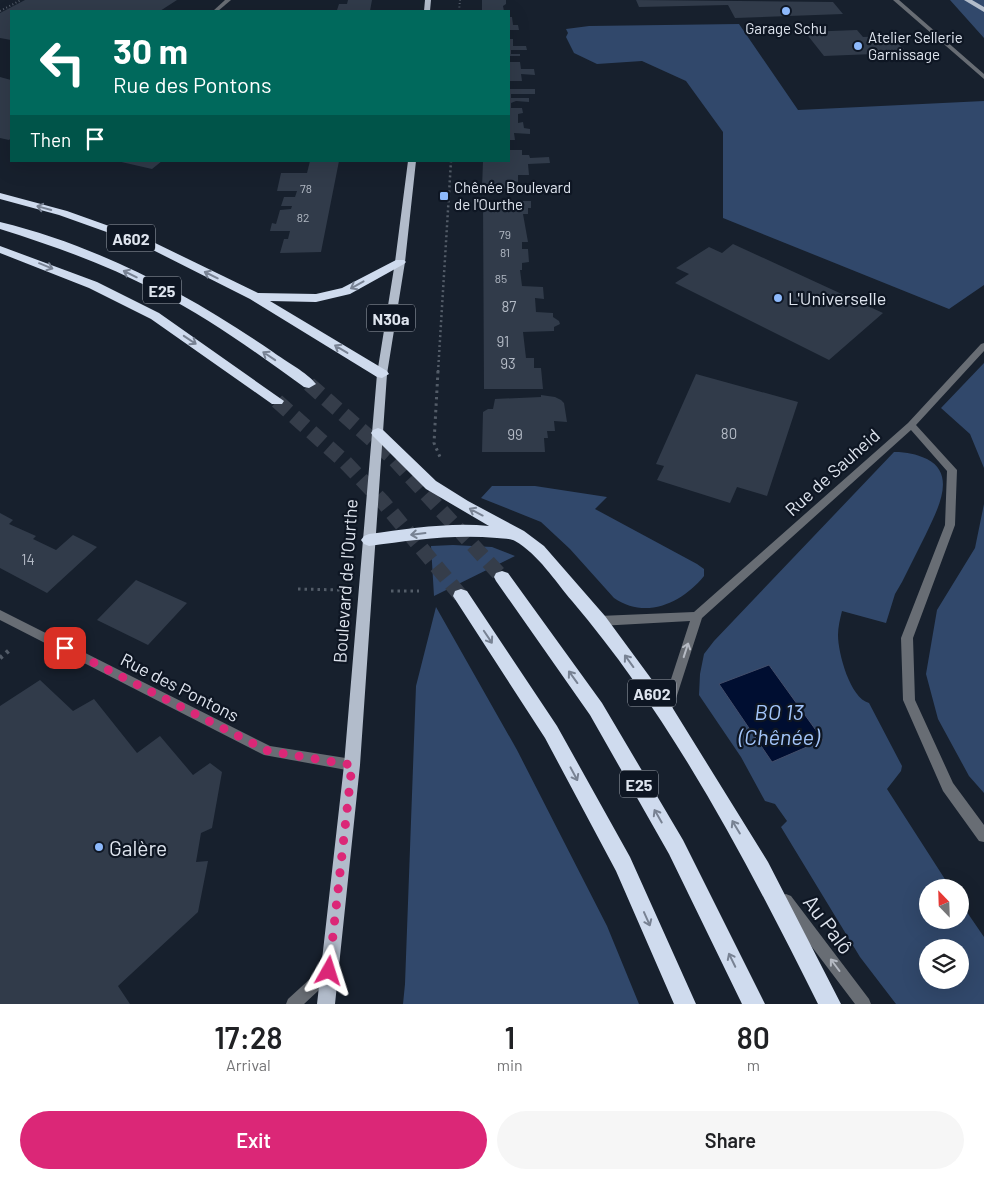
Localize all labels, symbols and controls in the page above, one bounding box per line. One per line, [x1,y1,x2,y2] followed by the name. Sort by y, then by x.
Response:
[780,5,792,17] marker: Garage Schu
[745,19,827,37] place label: Garage Schu
[868,28,963,63] place label: Atelier Sellerie Garnissage
[113,29,188,71] text: 30 m
[30,30,95,95] icon: left
[852,40,864,52] marker: Atelier Sellerie Garnissage
[113,71,272,97] text: Rue des Pontons
[81,125,109,153] icon: arrive
[30,128,71,151] text: Then
[454,178,571,213] place label: Chênée Boulevard de l'Ourthe
[300,181,312,195] house number: 78
[438,190,450,202] marker: Chênée Boulevard de l'Ourthe
[36,203,52,212] one-way arrow
[297,210,309,224] house number: 82
[107,224,155,252] road number: A602
[499,227,511,241] house number: 79
[500,245,510,259] house number: 81
[37,262,53,271] one-way arrow
[122,268,137,278] one-way arrow
[203,270,218,280] one-way arrow
[495,271,507,285] house number: 85
[143,276,181,304] road number: E25
[350,280,365,290] one-way arrow
[788,287,886,309] place label: L'Universelle
[772,292,784,304] marker: L'Universelle
[502,297,516,315] house number: 87
[367,304,415,332] road number: N30a
[497,332,509,350] house number: 91
[182,335,196,345] one-way arrow
[334,343,348,353] one-way arrow
[262,351,276,361] one-way arrow
[500,354,516,372] house number: 93
[721,424,737,442] house number: 80
[780,424,884,520] street label: Rue de Sauheid
[507,425,523,443] house number: 99
[328,498,362,664] street label: Boulevard de l'Ourthe
[469,507,484,516] one-way arrow
[411,529,427,539] one-way arrow
[21,550,35,568] house number: 14
[44,627,86,669] pin
[483,629,493,643] one-way arrow
[51,634,79,662] icon: arrive
[682,642,692,658] one-way arrow
[117,648,243,726] street label: Rue des Pontons
[624,655,634,669] one-way arrow
[568,670,578,684] one-way arrow
[628,680,676,706] road number: A602
[739,698,821,749] water label: BO 13 (Chênée)
[569,767,579,782] one-way arrow
[620,771,658,798] road number: E25
[652,809,662,823] one-way arrow
[730,821,740,835] one-way arrow
[109,835,167,860] place label: Galère
[93,841,105,853] marker: Galère
[919,879,969,929] north arrow
[919,879,969,989] map controls
[799,890,859,958] street label: Au Palô
[643,911,653,926] one-way arrow
[919,939,969,989] button: layers
[302,944,354,996] position arrow
[727,953,736,968] one-way arrow
[829,959,840,972] one-way arrow
[214,1019,283,1055] text: 17:28
[504,1019,515,1055] text: 1
[737,1019,770,1055] text: 80
[226,1055,271,1074] text: Arrival
[497,1055,523,1074] text: min
[747,1055,760,1074] text: m
[20,1111,487,1169] button: Exit
[497,1111,964,1169] button: Share

